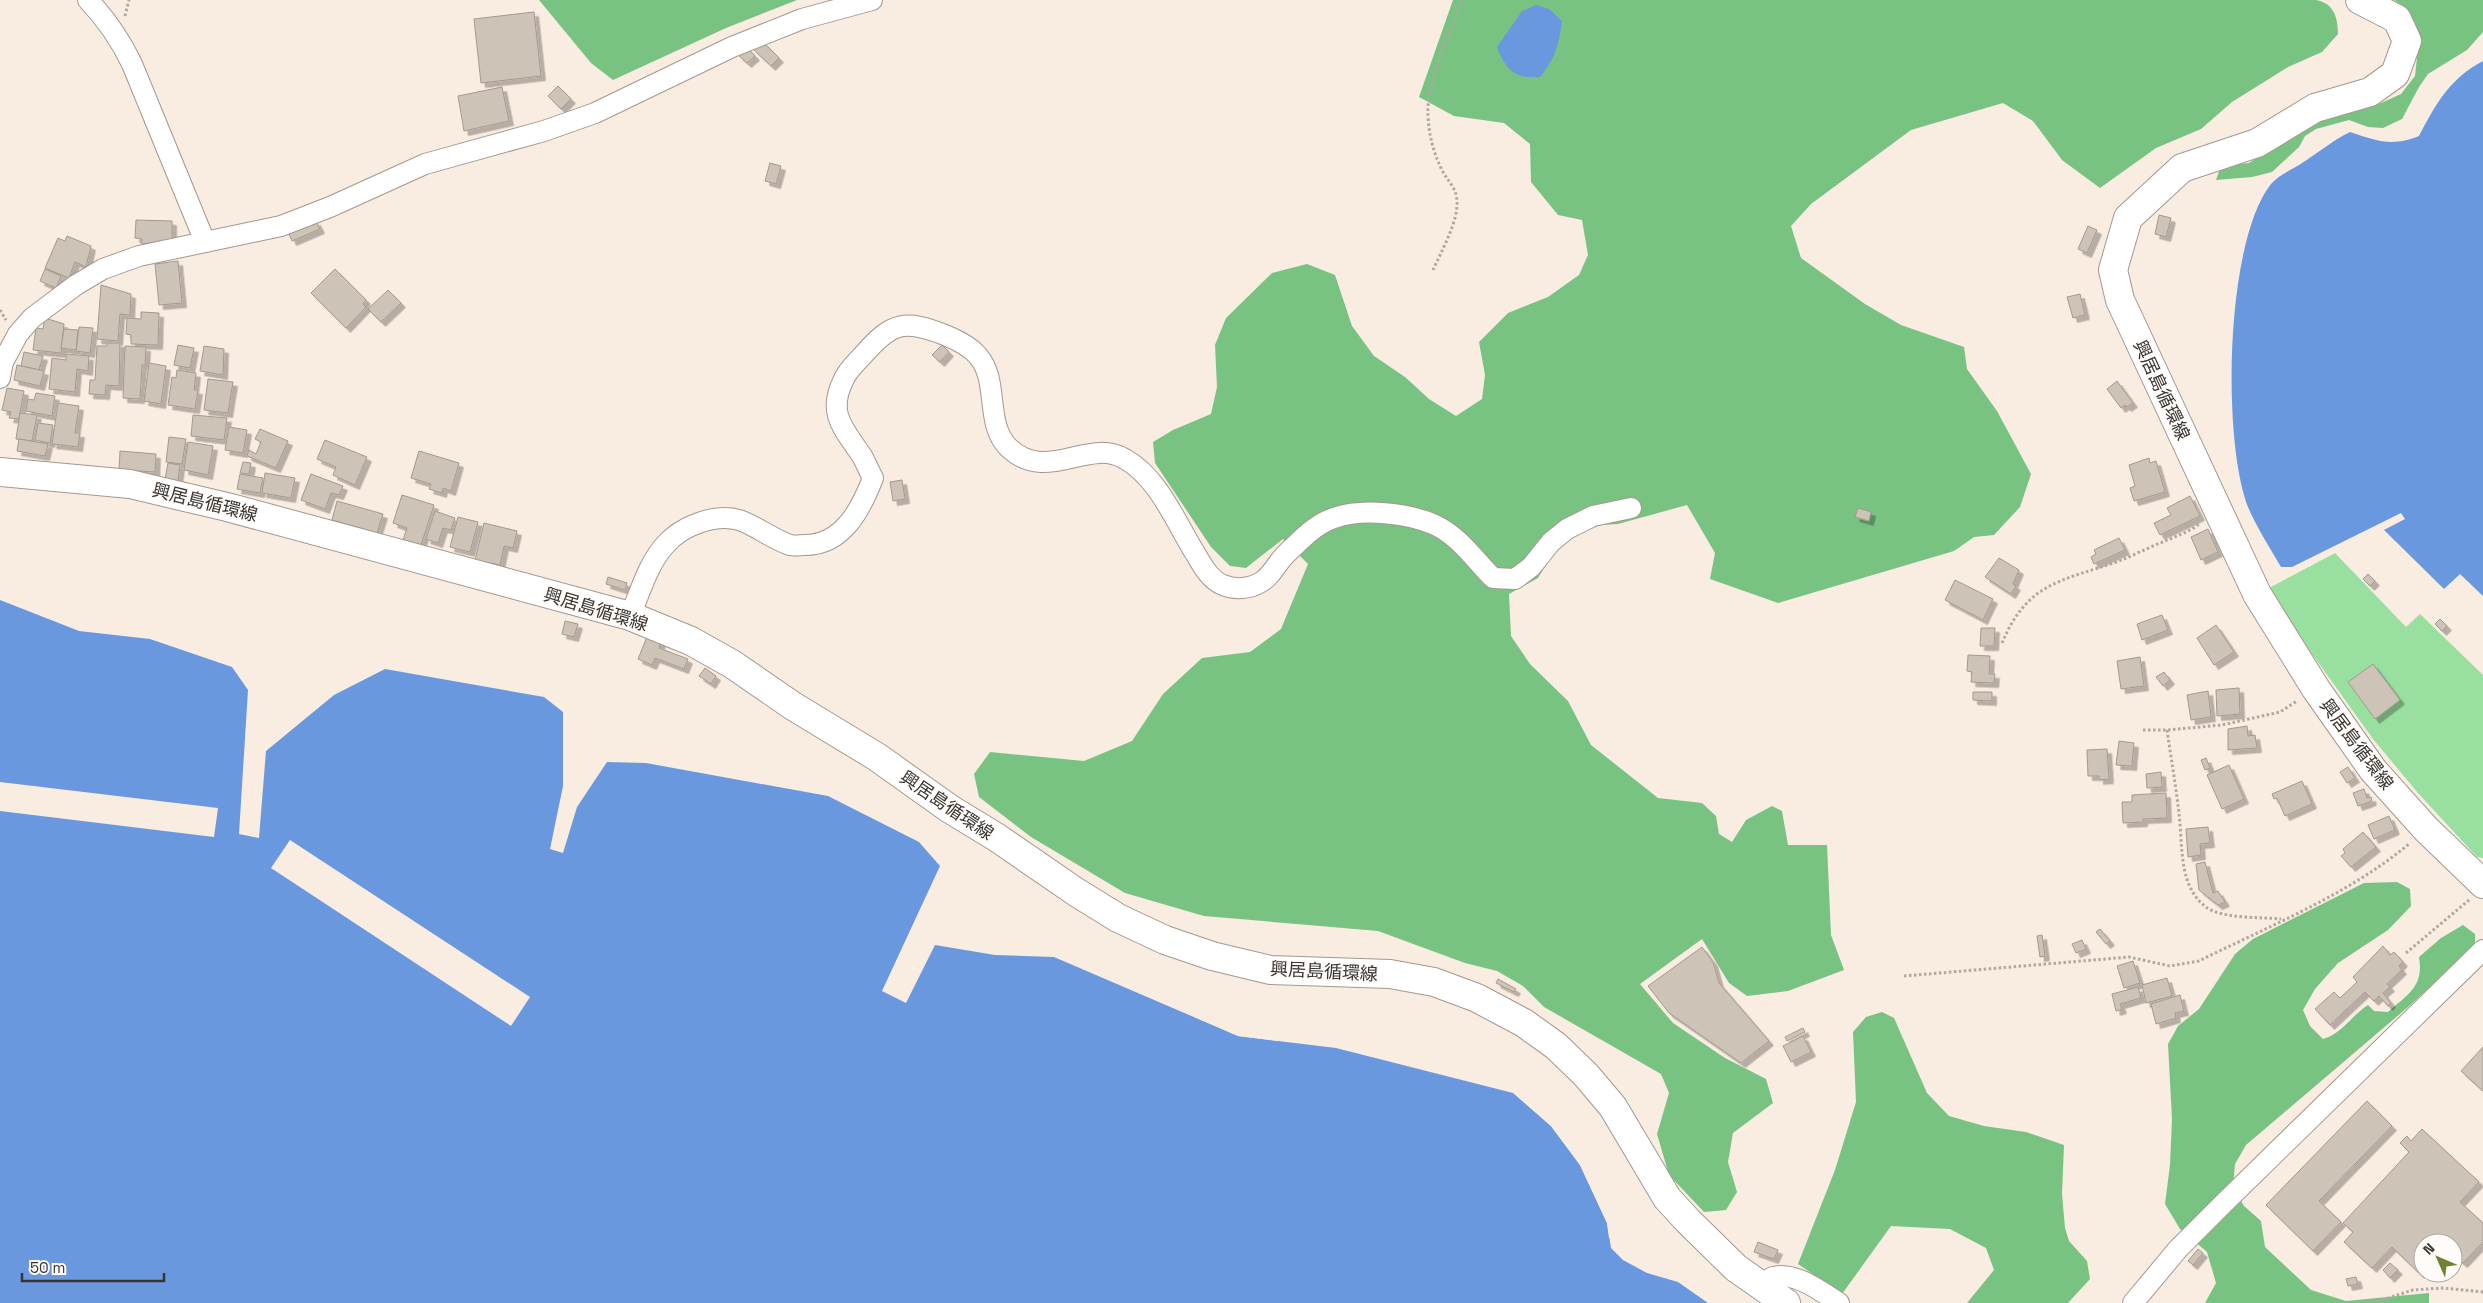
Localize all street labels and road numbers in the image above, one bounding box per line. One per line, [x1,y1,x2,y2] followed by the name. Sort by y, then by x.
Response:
[2129,336,2195,444] street label: 興居島循環線
[150,478,260,526] street label: 興居島循環線
[541,582,651,636] street label: 興居島循環線
[2315,694,2399,794] street label: 興居島循環線
[896,765,998,845] street label: 興居島循環線
[1269,957,1379,985] street label: 興居島循環線

